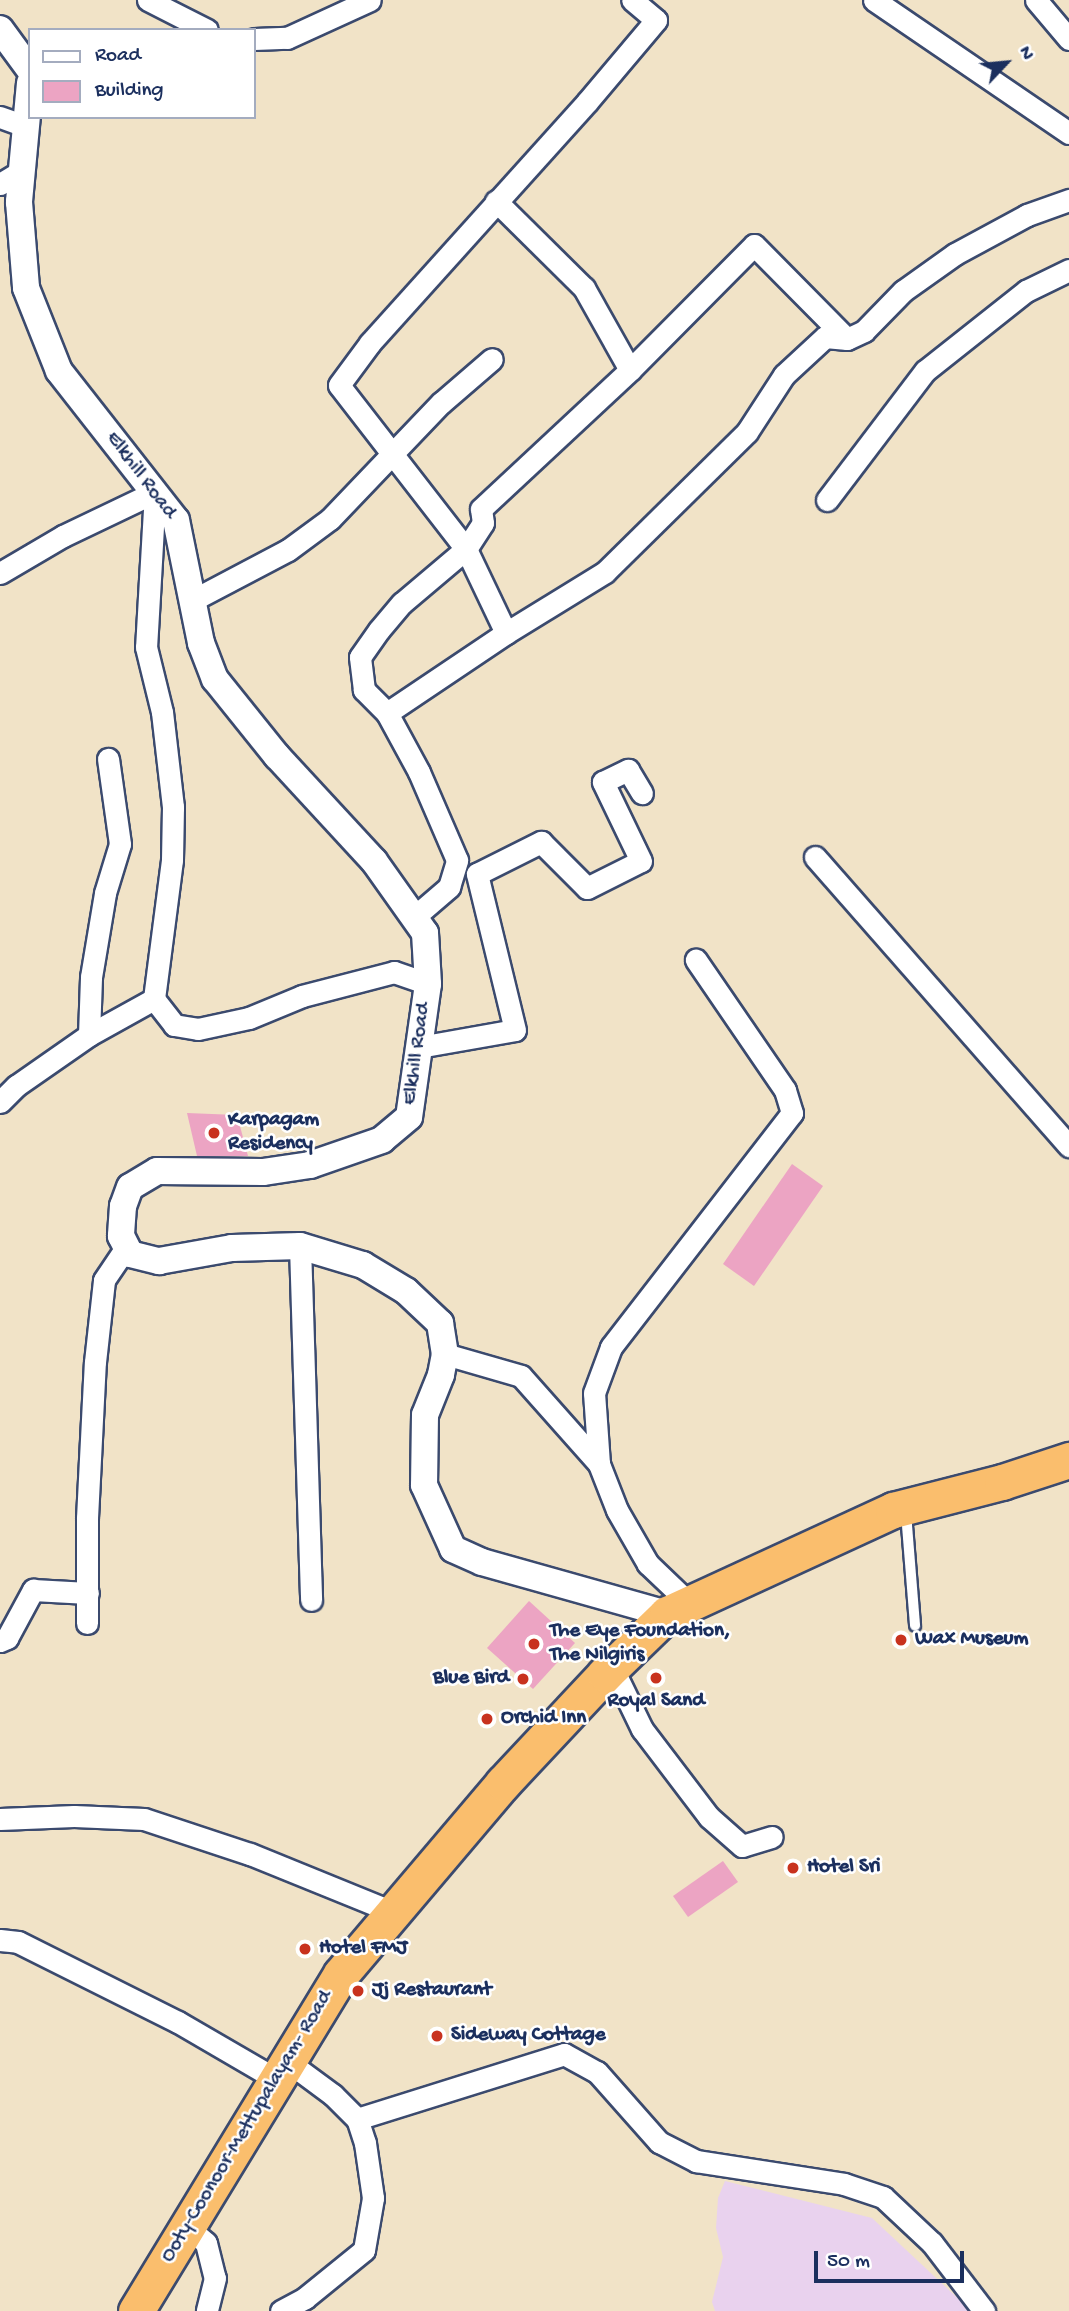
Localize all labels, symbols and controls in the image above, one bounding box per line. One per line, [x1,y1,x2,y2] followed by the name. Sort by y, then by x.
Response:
[28,28,256,119] legend
[971,28,1041,98] north arrow
[1012,43,1038,64] text: N
[95,44,141,69] text: Road
[95,79,164,104] text: Building
[99,427,181,525] street label: Elkhill Road
[398,1001,438,1107] street label: Elkhill Road
[228,1108,319,1158] place label: Karpagam Residency
[206,1125,222,1141] marker: Karpagam Residency
[550,1619,730,1669] place label: The Eye Foundation, The Nilgiris
[915,1627,1028,1653] place label: Wax Museum
[893,1632,909,1648] marker: Wax Museum
[524,1634,544,1654] marker: The Eye Foundation, The Nilgiris
[433,1666,509,1692] place label: Blue Bird
[648,1670,664,1686] marker: Royal Sand
[515,1671,531,1687] marker: Blue Bird
[607,1689,705,1715] place label: Royal Sand
[501,1706,586,1732] place label: Orchid Inn
[479,1711,495,1727] marker: Orchid Inn
[807,1855,881,1881] place label: Hotel Sri
[785,1860,801,1876] marker: Hotel Sri
[319,1936,407,1962] place label: Hotel FMJ
[297,1941,313,1957] marker: Hotel FMJ
[372,1978,492,2004] place label: Jj Restaurant
[350,1983,366,1999] marker: Jj Restaurant
[157,1986,339,2268] street label: Ooty-Coonoor-Mettupalayam- Road
[451,2023,606,2049] place label: Sideway Cottage
[429,2028,445,2044] marker: Sideway Cottage
[817,2238,968,2282] scale bar
[827,2250,870,2275] text: 50 m

